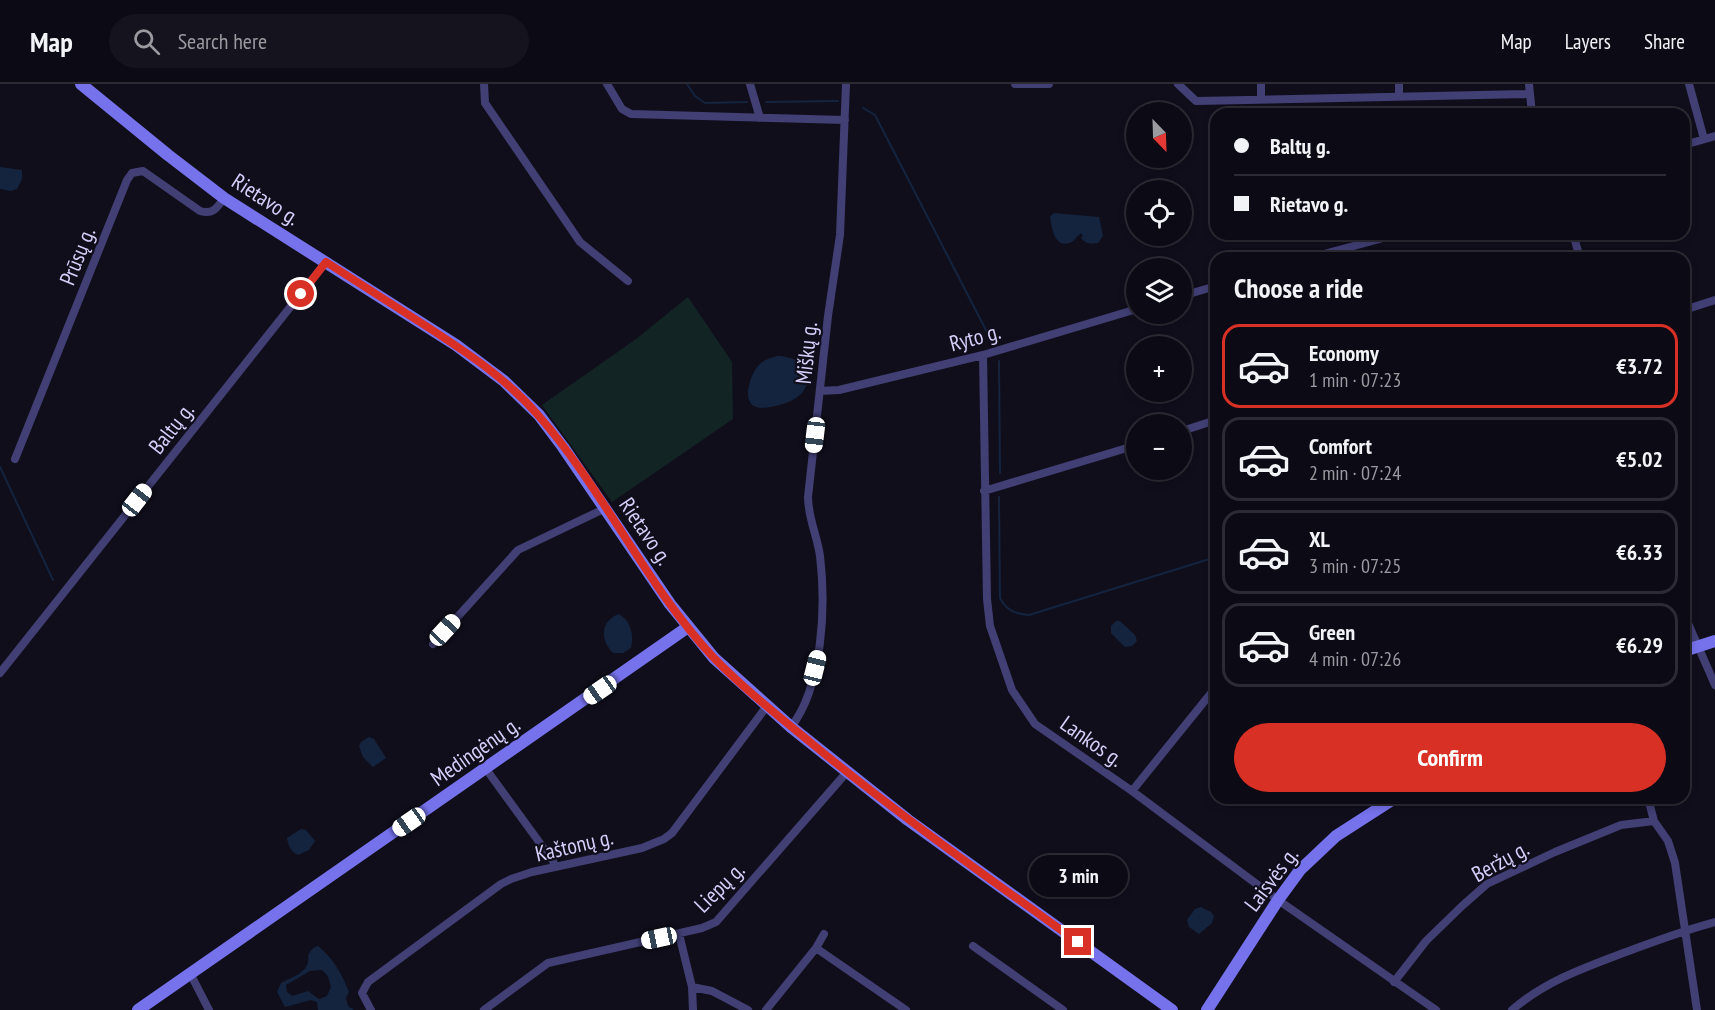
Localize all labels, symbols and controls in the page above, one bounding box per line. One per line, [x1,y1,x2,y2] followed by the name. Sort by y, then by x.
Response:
[109,14,529,68] search box
[30,23,73,60] text: Map
[130,25,163,58] icon: search
[178,27,267,55] text: Search here
[1501,28,1532,55] text: Map
[1565,28,1611,55] text: Layers
[1644,28,1685,55] text: Share
[1126,102,1192,168] north arrow
[1126,102,1192,480] map controls
[1270,132,1330,160] text: Baltų g.
[227,167,305,231] street label: Rietavo g.
[1126,180,1192,246] button: locate
[1270,190,1348,218] text: Rietavo g.
[53,223,101,289] street label: Prūsų g.
[1126,258,1192,324] button: layers
[1234,271,1363,305] text: Choose a ride
[287,280,314,307] route start
[946,317,1004,357] street label: Ryto g.
[789,320,823,385] street label: Miškų g.
[1126,336,1192,402] button: +
[1237,339,1291,393] icon: car
[1309,339,1379,367] text: Economy
[1616,352,1663,380] text: €3.72
[1309,367,1401,393] text: 1 min · 07:23
[142,396,200,459] street label: Baltų g.
[1126,414,1192,480] button: −
[804,416,826,454] car
[1237,432,1291,486] icon: car
[1309,432,1372,460] text: Comfort
[1616,445,1663,473] text: €5.02
[1309,460,1401,486] text: 2 min · 07:24
[119,480,155,520] car
[613,492,679,570] street label: Rietavo g.
[1237,525,1291,579] icon: car
[1309,525,1330,553] text: XL
[1616,538,1663,566] text: €6.33
[1309,553,1401,579] text: 3 min · 07:25
[426,611,464,649] car
[1237,618,1291,672] icon: car
[1309,618,1355,646] text: Green
[1616,631,1663,659] text: €6.29
[1309,646,1401,672] text: 4 min · 07:26
[802,648,828,688] car
[580,672,620,708] car
[1055,709,1129,773] street label: Lankos g.
[425,710,525,792] street label: Medingėnų g.
[1234,723,1666,792] button: Confirm
[389,804,429,840] car
[532,822,616,868] street label: Kaštonų g.
[1467,834,1534,888] street label: Beržų g.
[1238,841,1304,917] street label: Laisvės g.
[1028,855,1128,897] callout: 3 min
[688,856,750,918] street label: Liepų g.
[1058,863,1099,889] text: 3 min
[640,925,678,951] car
[1064,928,1091,955] route end

